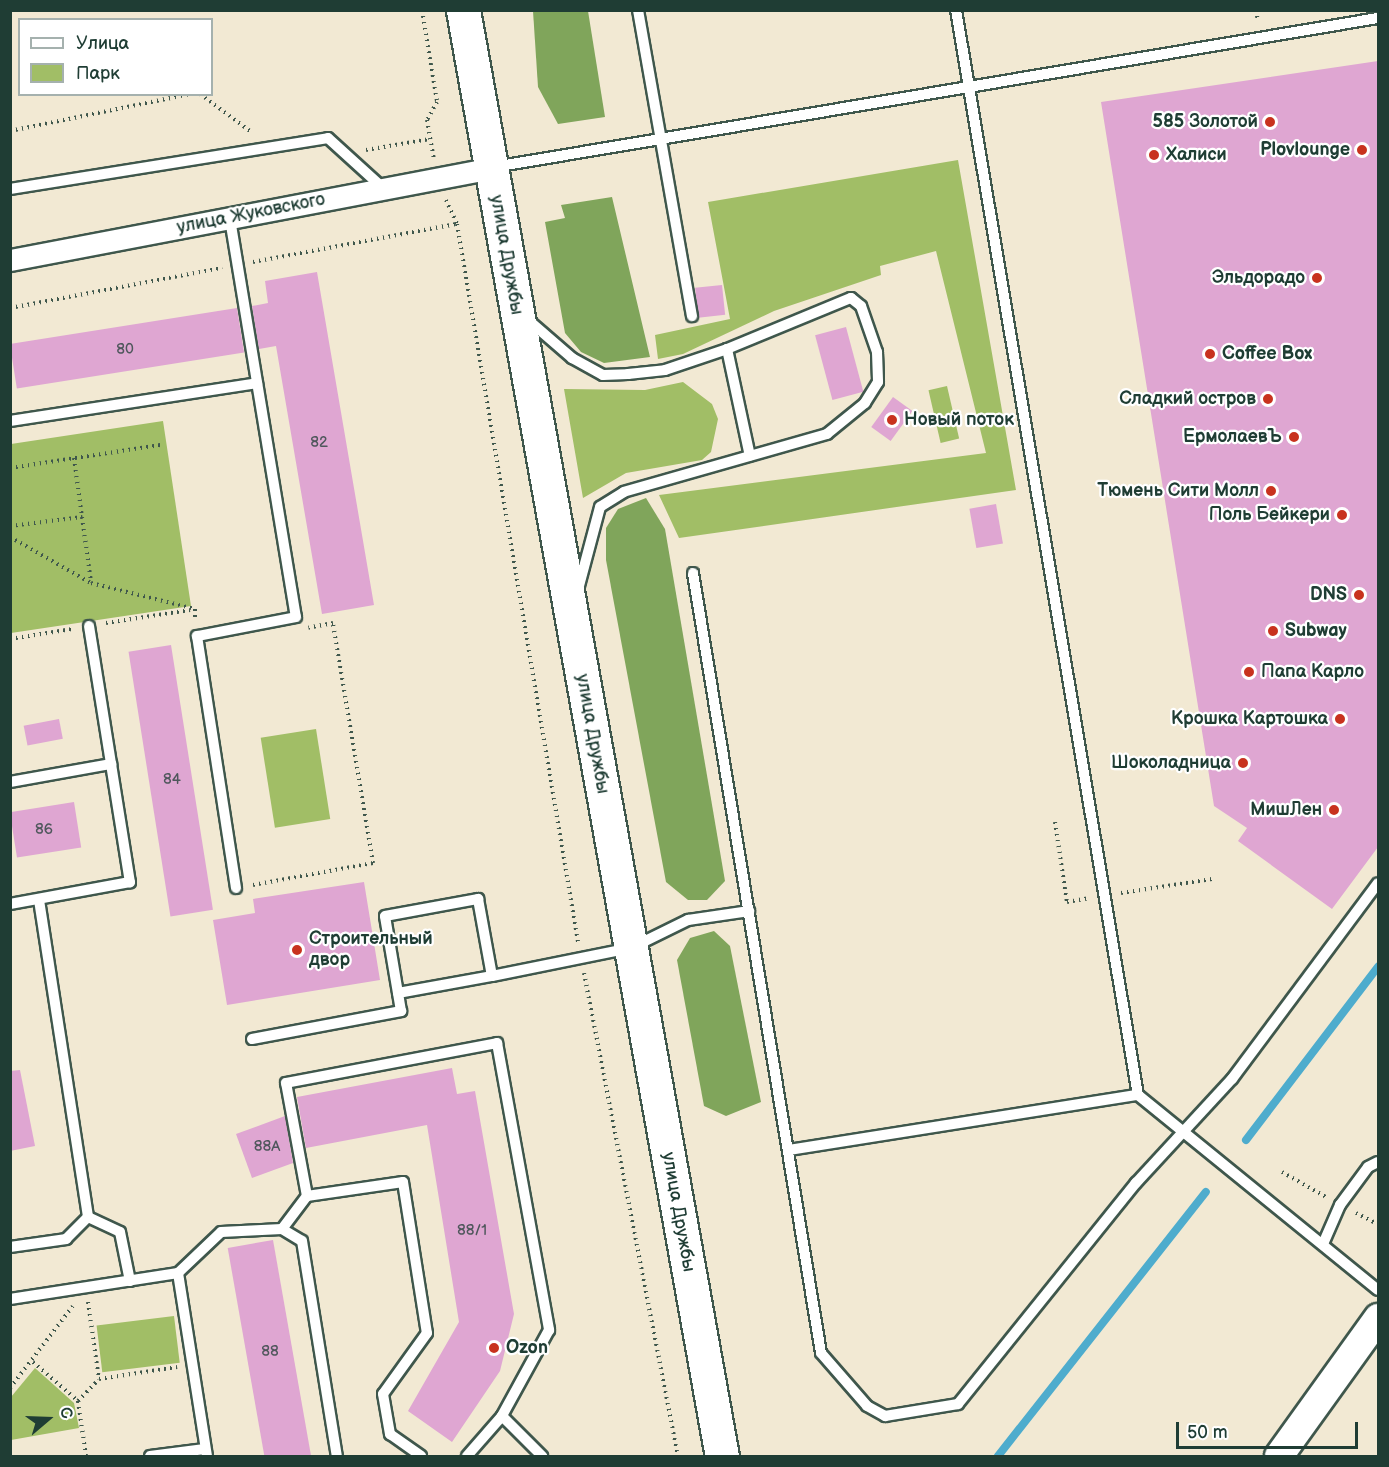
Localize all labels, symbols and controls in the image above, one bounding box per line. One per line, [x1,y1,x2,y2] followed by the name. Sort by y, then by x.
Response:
[18,18,213,96] legend
[76,33,129,54] text: Улица
[76,63,120,84] text: Парк
[1153,111,1258,133] place label: 585 Золотой
[1263,115,1277,129] marker: 585 Золотой
[1260,139,1350,161] place label: Plovlounge
[1355,143,1369,157] marker: Plovlounge
[1166,144,1227,166] place label: Халиси
[1147,148,1161,162] marker: Халиси
[175,189,327,239] street label: улица Жуковского
[485,193,527,317] street label: улица Дружбы
[1212,267,1305,289] place label: Эльдорадо
[1310,271,1324,285] marker: Эльдорадо
[116,341,134,359] house number: 80
[1222,343,1312,365] place label: Coffee Box
[1203,347,1217,361] marker: Coffee Box
[1119,388,1256,410] place label: Сладкий остров
[1261,392,1275,406] marker: Сладкий остров
[904,409,1014,431] place label: Новый поток
[885,413,899,427] marker: Новый поток
[1183,426,1282,448] place label: ЕрмолаевЪ
[1287,430,1301,444] marker: ЕрмолаевЪ
[310,434,328,452] house number: 82
[1097,480,1259,502] place label: Тюмень Сити Молл
[1264,484,1278,498] marker: Тюмень Сити Молл
[1209,504,1330,526] place label: Поль Бейкери
[1335,508,1349,522] marker: Поль Бейкери
[1310,584,1347,606] place label: DNS
[1352,588,1366,602] marker: DNS
[1285,620,1347,642] place label: Subway
[1266,624,1280,638] marker: Subway
[1261,661,1364,683] place label: Папа Карло
[1242,665,1256,679] marker: Папа Карло
[571,672,613,796] street label: улица Дружбы
[1171,708,1328,730] place label: Крошка Картошка
[1333,712,1347,726] marker: Крошка Картошка
[1111,752,1231,774] place label: Шоколадница
[1236,756,1250,770] marker: Шоколадница
[163,771,181,789] house number: 84
[1250,799,1322,821] place label: МишЛен
[1327,803,1341,817] marker: МишЛен
[35,821,53,839] house number: 86
[309,929,433,972] place label: Строительный двор
[290,943,304,957] marker: Строительный двор
[254,1138,280,1156] house number: 88А
[657,1150,699,1274] street label: улица Дружбы
[457,1222,487,1240] house number: 88/1
[506,1337,548,1359] place label: Ozon
[487,1341,501,1355] marker: Ozon
[261,1343,279,1361] house number: 88
[18,1389,78,1449] north arrow
[55,1405,76,1421] text: С
[1179,1410,1360,1448] scale bar
[1187,1422,1228,1443] text: 50 m

